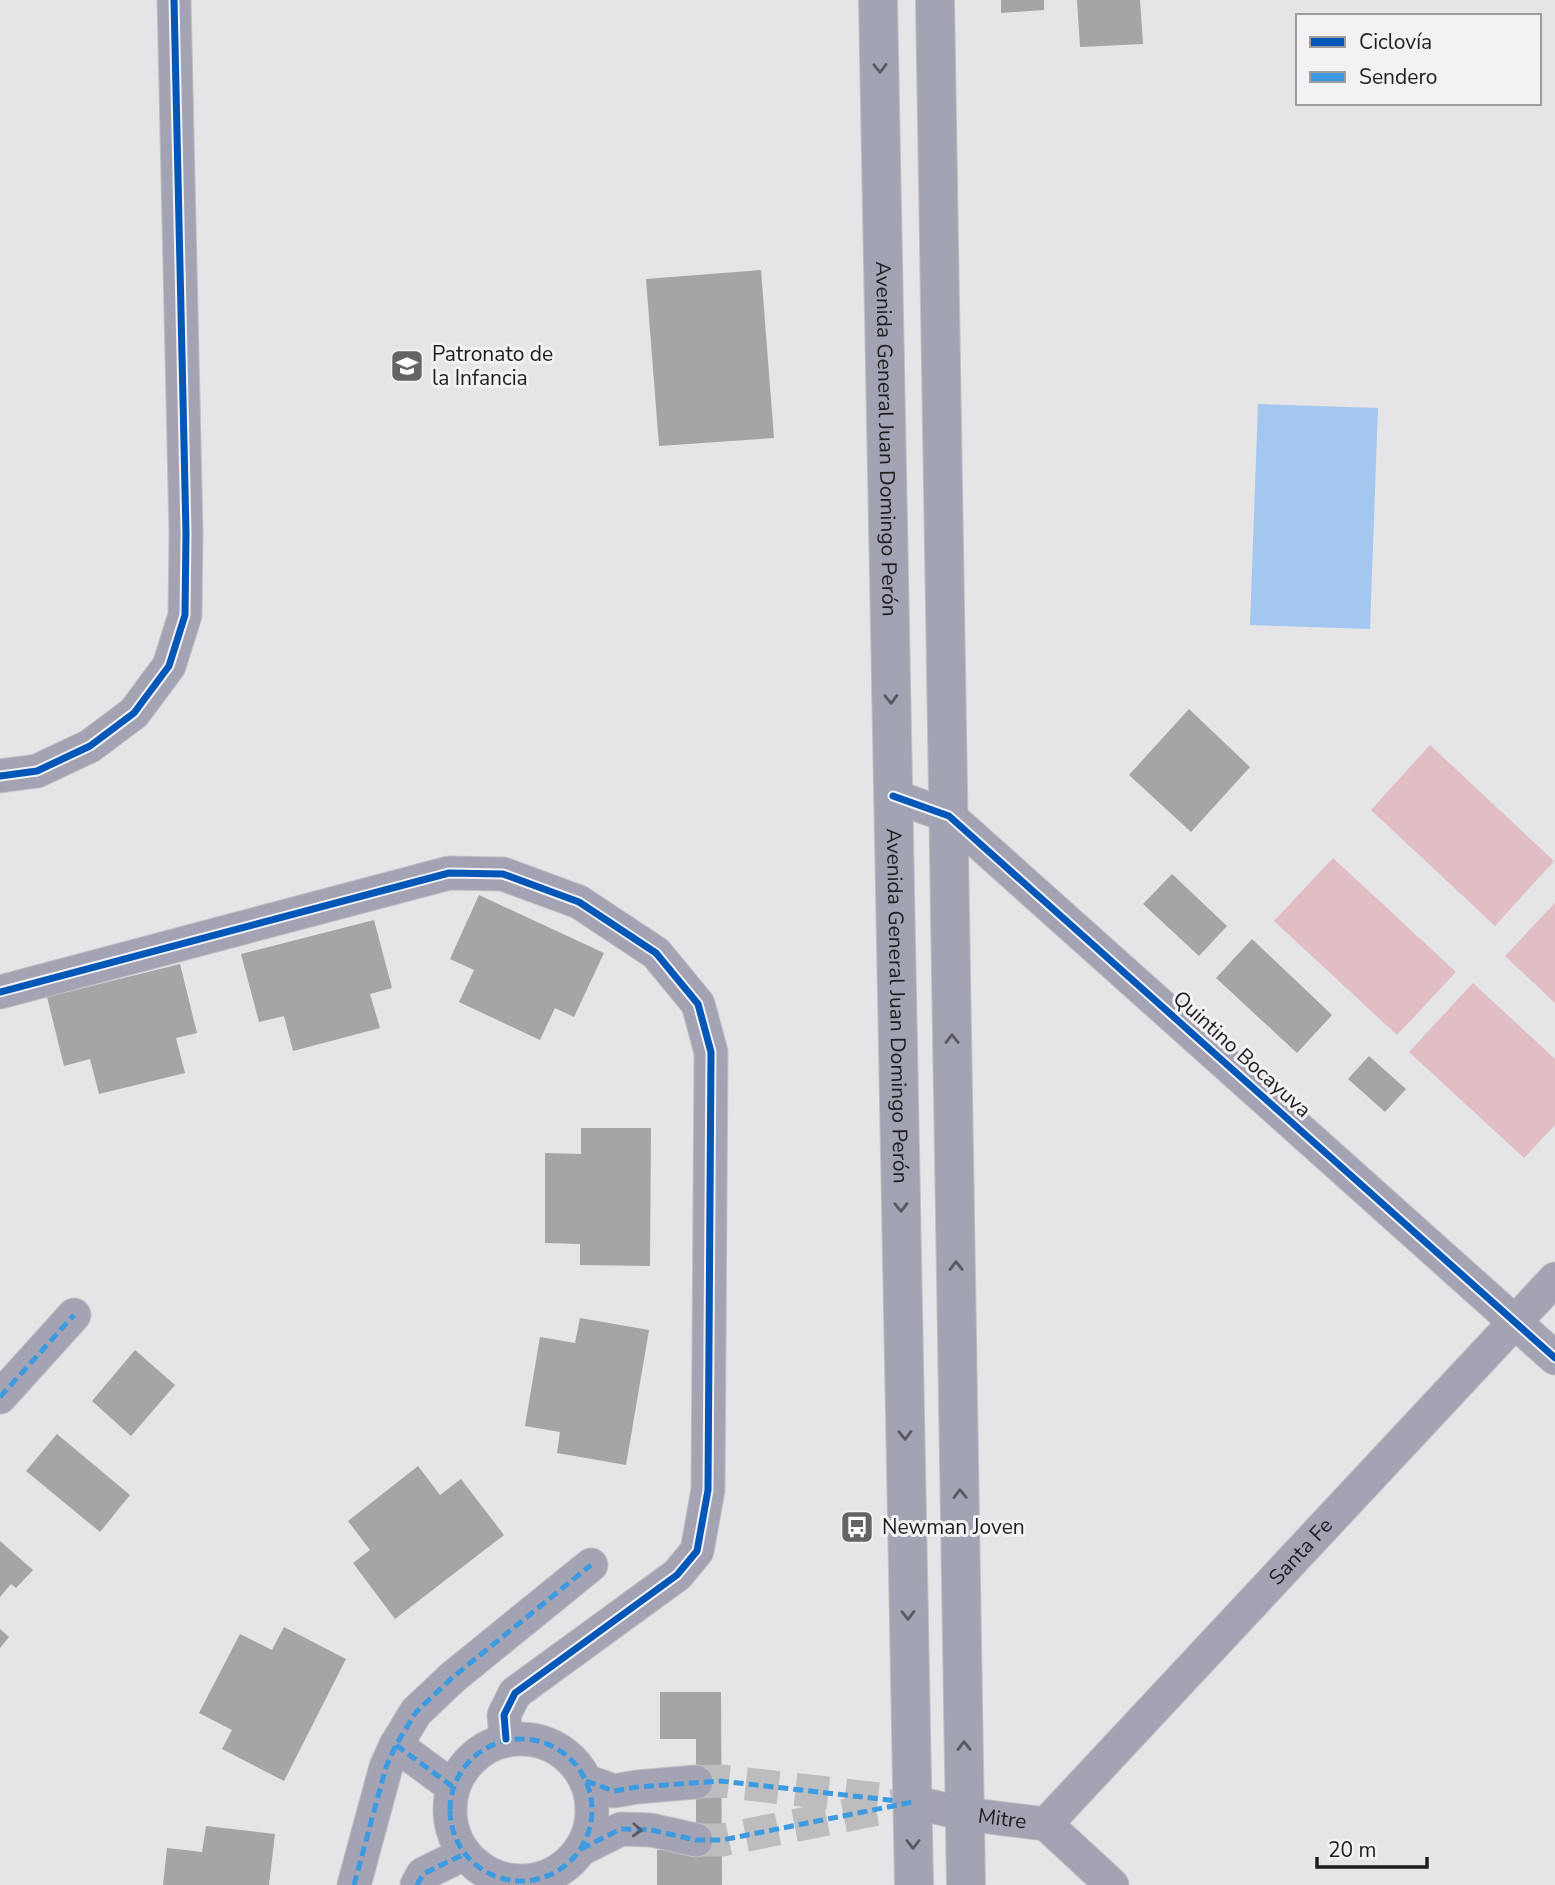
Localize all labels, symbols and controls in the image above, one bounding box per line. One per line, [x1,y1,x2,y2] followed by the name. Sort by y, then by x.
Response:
[1296,14,1541,105] legend
[1359,28,1432,56] text: Ciclovía
[872,63,887,74] one-way arrow
[1359,63,1438,91] text: Sendero
[869,261,904,617] street label: Avenida General Juan Domingo Perón
[432,340,553,392] place label: Patronato de la Infancia
[388,347,426,385] school or university icon: Patronato de la Infancia
[883,695,899,705] one-way arrow
[880,828,915,1184] street label: Avenida General Juan Domingo Perón
[1167,984,1317,1124] street label: Quintino Bocayuva
[944,1033,960,1044] one-way arrow
[893,1202,908,1213] one-way arrow
[948,1261,964,1271] one-way arrow
[897,1430,913,1440] one-way arrow
[952,1488,968,1499] one-way arrow
[838,1508,876,1546] bus stop icon: Newman Joven
[1262,1512,1339,1591] street label: Santa Fe
[882,1513,1025,1541] place label: Newman Joven
[900,1611,916,1621] one-way arrow
[956,1740,972,1751] one-way arrow
[976,1802,1028,1835] street label: Mitre
[631,1822,642,1837] one-way arrow
[1317,1826,1427,1870] scale bar
[1328,1836,1377,1864] text: 20 m
[906,1838,921,1849] one-way arrow

